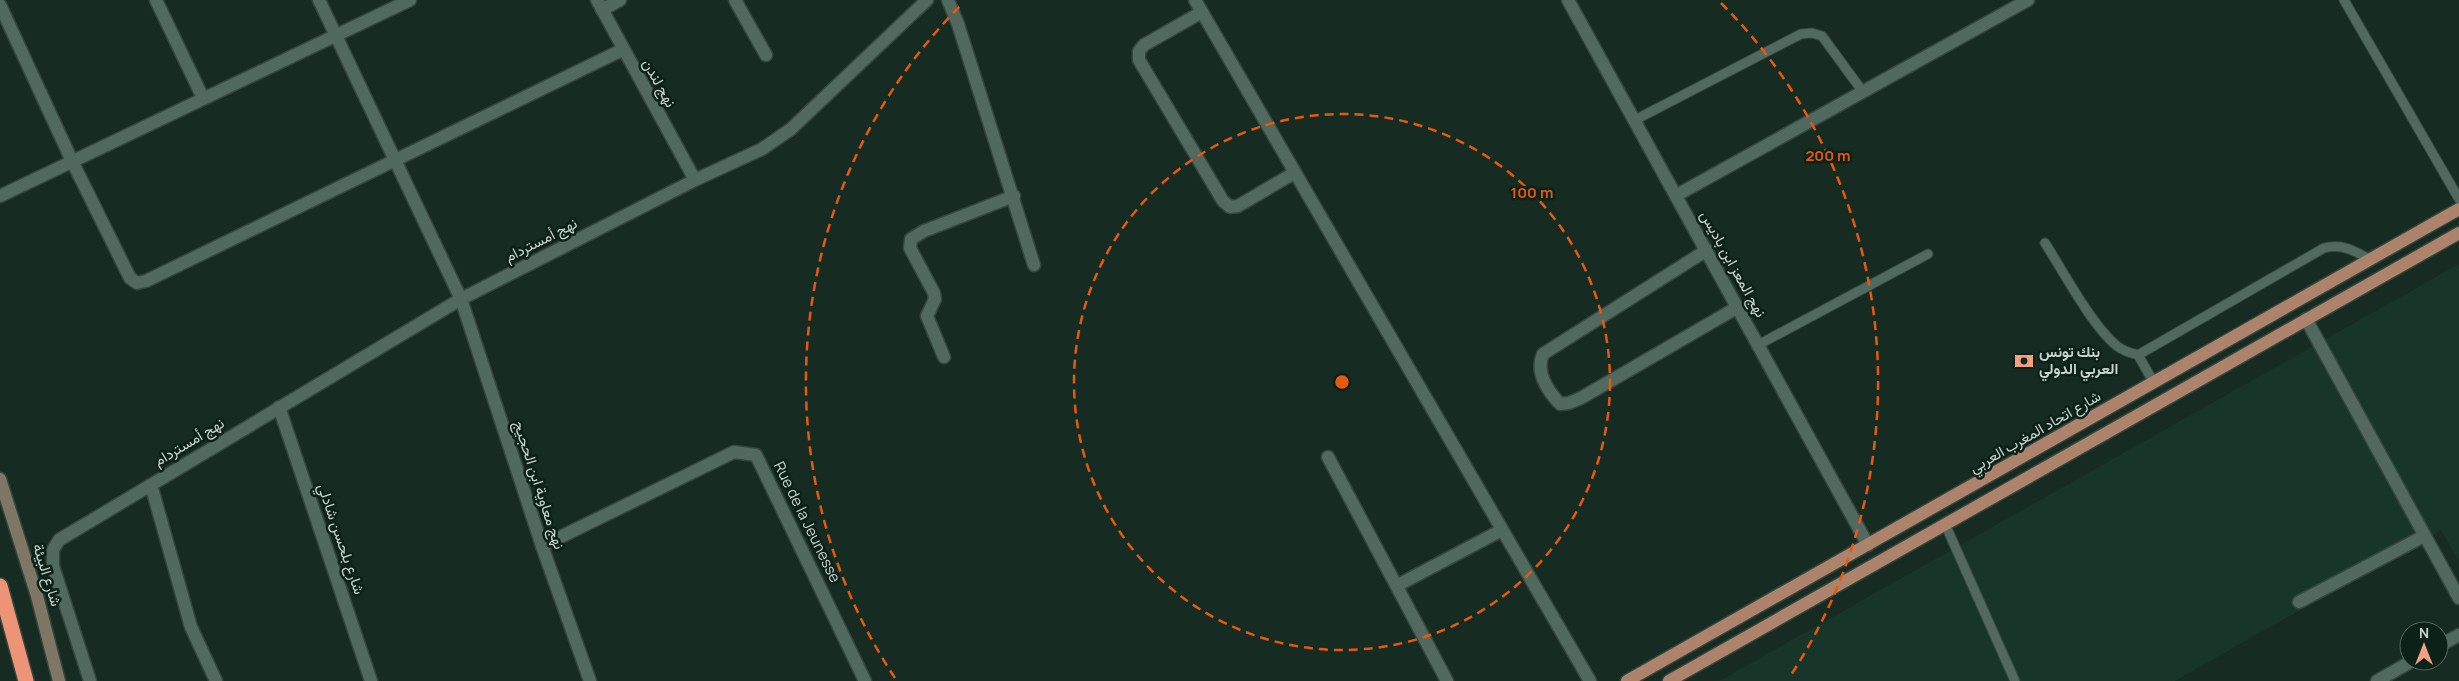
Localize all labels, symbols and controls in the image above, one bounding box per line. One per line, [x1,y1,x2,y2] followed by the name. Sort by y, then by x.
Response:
[637,55,681,111] street label: نهج لندن
[1805,145,1851,166] text: 200 m
[1511,182,1553,203] text: 100 m
[1694,206,1772,322] street label: نهج المعز ابن باديس
[501,212,581,268] street label: نهج أمستردام
[2039,341,2118,382] place label: بنك تونس العربي الدولي
[2013,350,2035,372] bank icon: بنك تونس العربي الدولي
[1333,373,1351,391] centre of rings
[1965,385,2106,480] street label: شارع اتحاد المغرب العربي
[150,412,228,472] street label: نهج أمستردام
[508,418,570,552] street label: نهج معاوية ابن الحجيج
[769,458,846,586] street label: Rue de la Jeunesse
[310,481,370,598] street label: شارع بلحسن شادلي
[27,541,67,609] street label: شارع البيئة
[2399,621,2449,671] north arrow
[2419,623,2429,642] text: N

